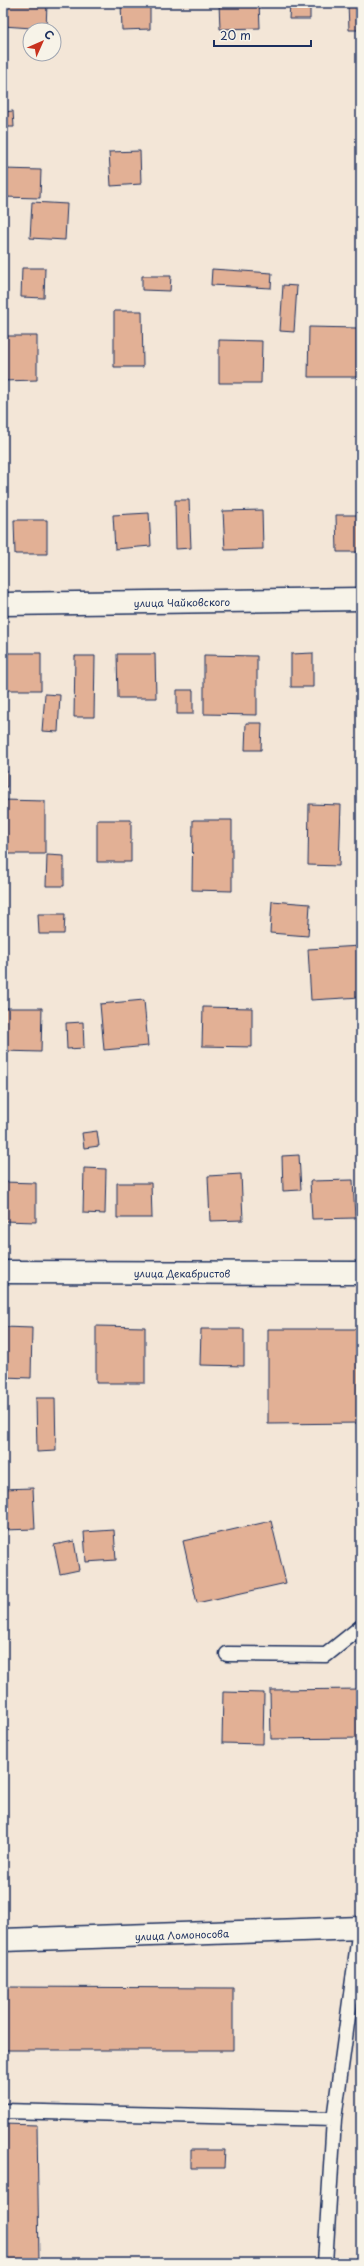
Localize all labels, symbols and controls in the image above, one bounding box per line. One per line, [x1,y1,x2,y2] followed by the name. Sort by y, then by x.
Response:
[22,22,62,62] north arrow
[214,22,311,48] scale bar
[40,26,58,44] text: С
[220,26,251,44] text: 20 m
[134,593,231,610] street label: улица Чайковского
[134,1265,230,1280] street label: улица Декабристов
[134,1925,230,1943] street label: улица Ломоносова

